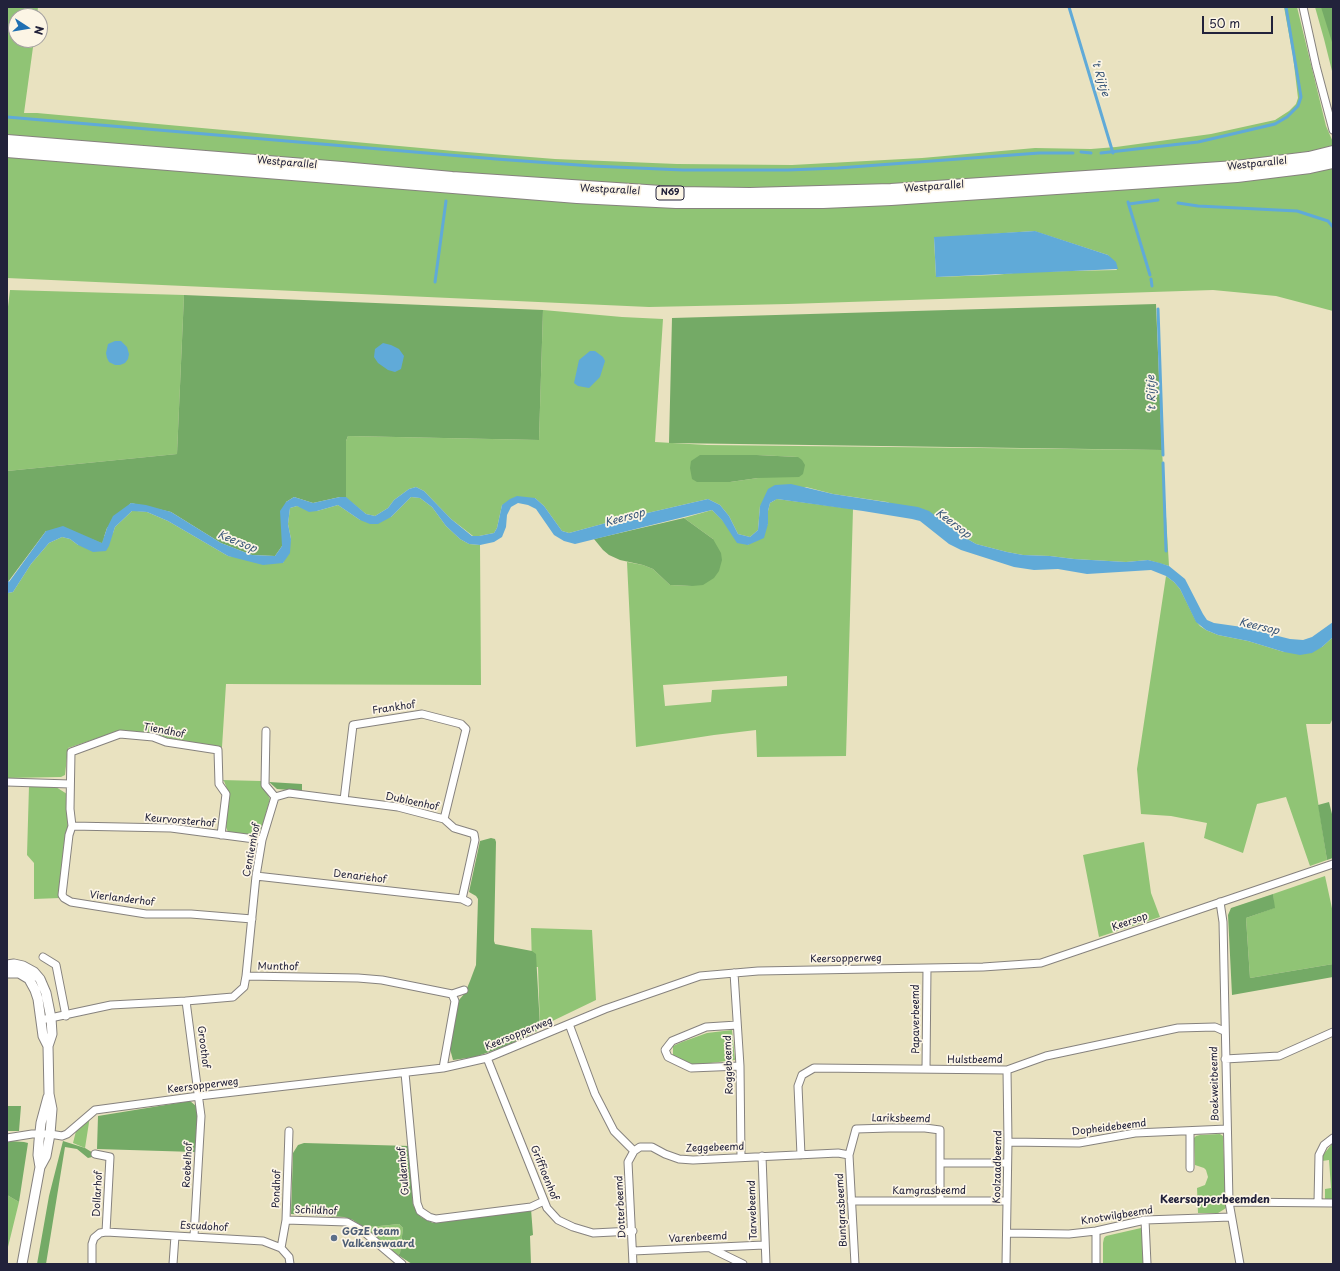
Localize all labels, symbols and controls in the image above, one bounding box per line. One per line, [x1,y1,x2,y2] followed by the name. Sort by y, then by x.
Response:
[8,8,48,48] north arrow
[1204,8,1275,34] scale bar
[1209,14,1240,32] text: 50 m
[30,24,48,36] text: N
[1088,58,1112,98] water label: 't Rijtje
[257,154,317,172] street label: Westparallel
[1226,155,1288,173] street label: Westparallel
[904,179,964,195] street label: Westparallel
[580,182,640,198] street label: Westparallel
[656,186,684,200] road number: N69
[1145,375,1159,413] water label: 't Rijtje
[604,506,646,530] water label: Keersop
[933,506,973,542] water label: Keersop
[216,528,258,556] water label: Keersop
[1238,616,1280,638] water label: Keersop
[372,699,416,717] street label: Frankhof
[142,721,186,741] street label: Tiendhof
[384,790,440,814] street label: Dubloenhof
[144,812,216,830] street label: Keurvorsterhof
[241,822,263,878] street label: Centiemhof
[333,868,387,886] street label: Denariehof
[89,889,155,909] street label: Vierlanderhof
[1111,910,1149,934] street label: Keersop
[810,952,882,966] street label: Keersopperweg
[258,961,298,973] street label: Munthof
[910,984,922,1054] street label: Papaverbeemd
[484,1015,554,1053] street label: Keersopperweg
[194,1025,212,1069] street label: Groothof
[722,1035,736,1095] street label: Roggebeemd
[1208,1046,1222,1122] street label: Boekweitbeemd
[947,1054,1003,1066] street label: Hulstbeemd
[167,1076,239,1096] street label: Keersopperweg
[871,1112,931,1126] street label: Lariksbeemd
[1071,1117,1147,1139] street label: Dopheidebeemd
[991,1130,1005,1204] street label: Koolzaadbeemd
[685,1141,745,1155] street label: Zeggebeemd
[181,1142,195,1188] street label: Roebelhof
[527,1144,561,1202] street label: Griffioenhof
[396,1146,412,1196] street label: Guldenhof
[270,1170,284,1208] street label: Pondhof
[91,1171,105,1217] street label: Dollarhof
[834,1173,850,1247] street label: Buntgrasbeemd
[613,1175,629,1239] street label: Dotterbeemd
[746,1180,760,1240] street label: Tarwebeemd
[892,1185,966,1197] street label: Kamgrasbeemd
[1160,1193,1270,1207] district label: Keersopperbeemden
[294,1204,338,1218] street label: Schildhof
[1080,1204,1154,1228] street label: Knotwilgbeemd
[180,1220,228,1234] street label: Escudohof
[342,1226,415,1250] place label: GGzE team Valkenswaard
[668,1230,728,1246] street label: Varenbeemd
[329,1233,339,1243] marker: GGzE team Valkenswaard

